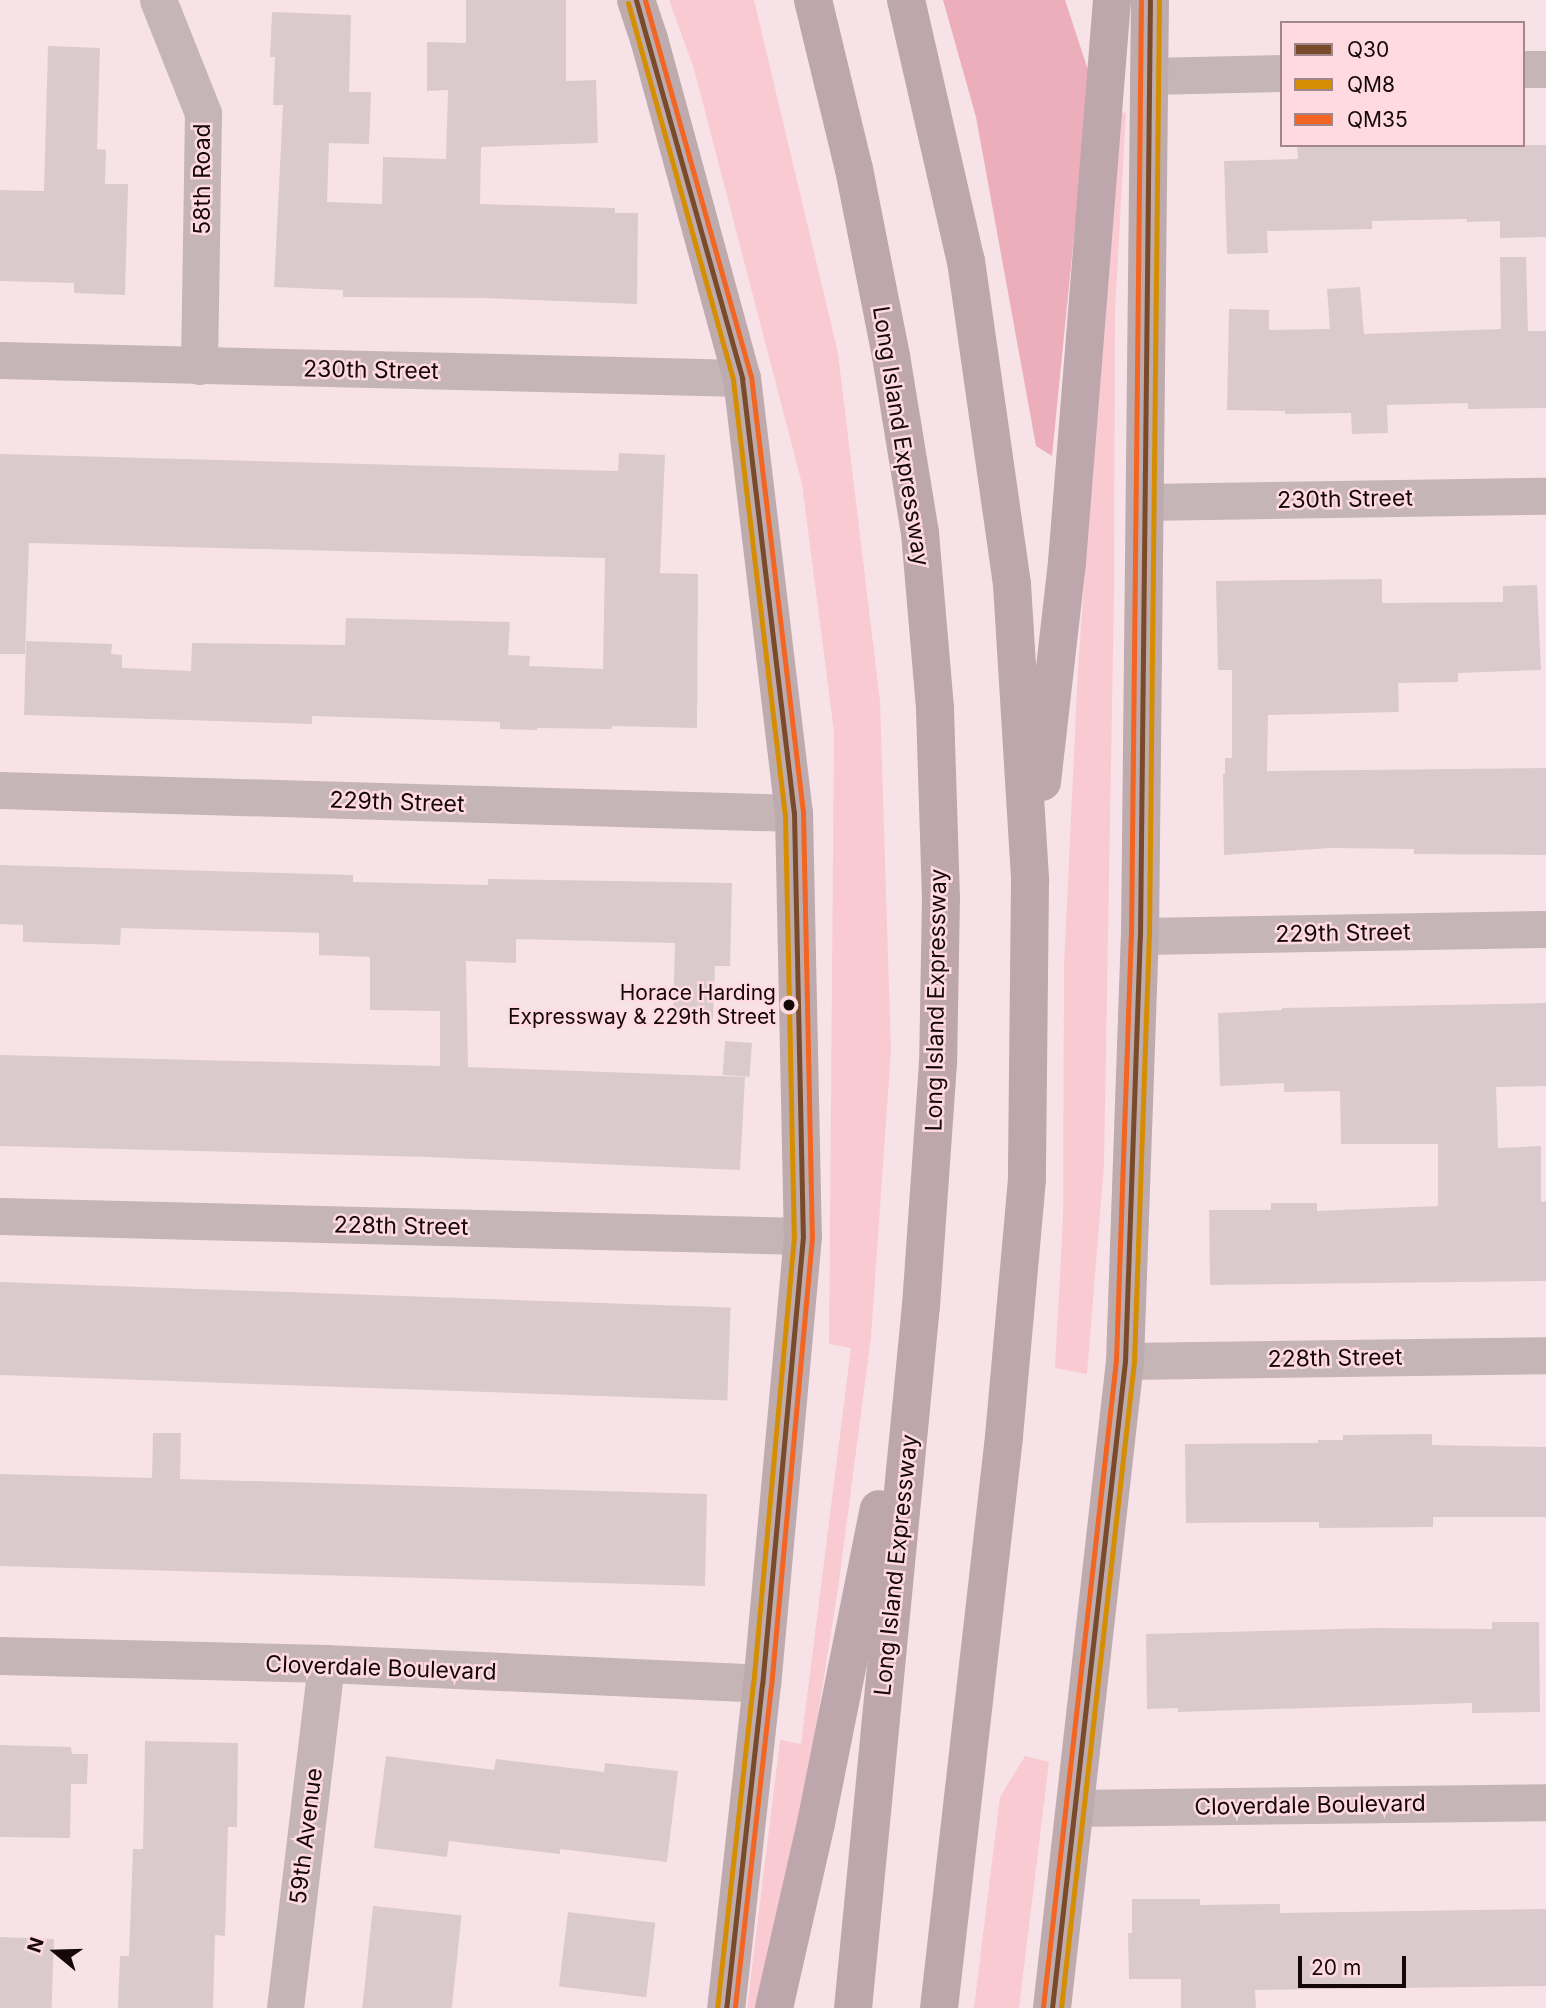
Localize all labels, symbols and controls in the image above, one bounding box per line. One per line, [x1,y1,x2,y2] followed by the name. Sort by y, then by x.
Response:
[1280,21,1525,147] legend
[1347,37,1389,62] text: Q30
[1347,72,1395,97] text: QM8
[1347,107,1408,132] text: QM35
[188,123,216,235] street label: 58th Road
[867,304,935,568] street label: Long Island Expressway
[303,355,439,385] street label: 230th Street
[1277,484,1413,514] street label: 230th Street
[329,786,465,818] street label: 229th Street
[920,868,952,1132] street label: Long Island Expressway
[1275,918,1411,948] street label: 229th Street
[508,980,776,1030] place label: Horace Harding Expressway & 229th Street
[782,998,796,1012] marker: Horace Harding Expressway & 229th Street
[333,1211,469,1241] street label: 228th Street
[1267,1343,1403,1373] street label: 228th Street
[869,1433,923,1697] street label: Long Island Expressway
[265,1650,497,1686] street label: Cloverdale Boulevard
[284,1766,328,1906] street label: 59th Avenue
[1194,1789,1426,1821] street label: Cloverdale Boulevard
[21,1917,91,1987] north arrow
[22,1934,49,1956] text: N
[1301,1941,1410,1985] scale bar
[1311,1955,1361,1980] text: 20 m

